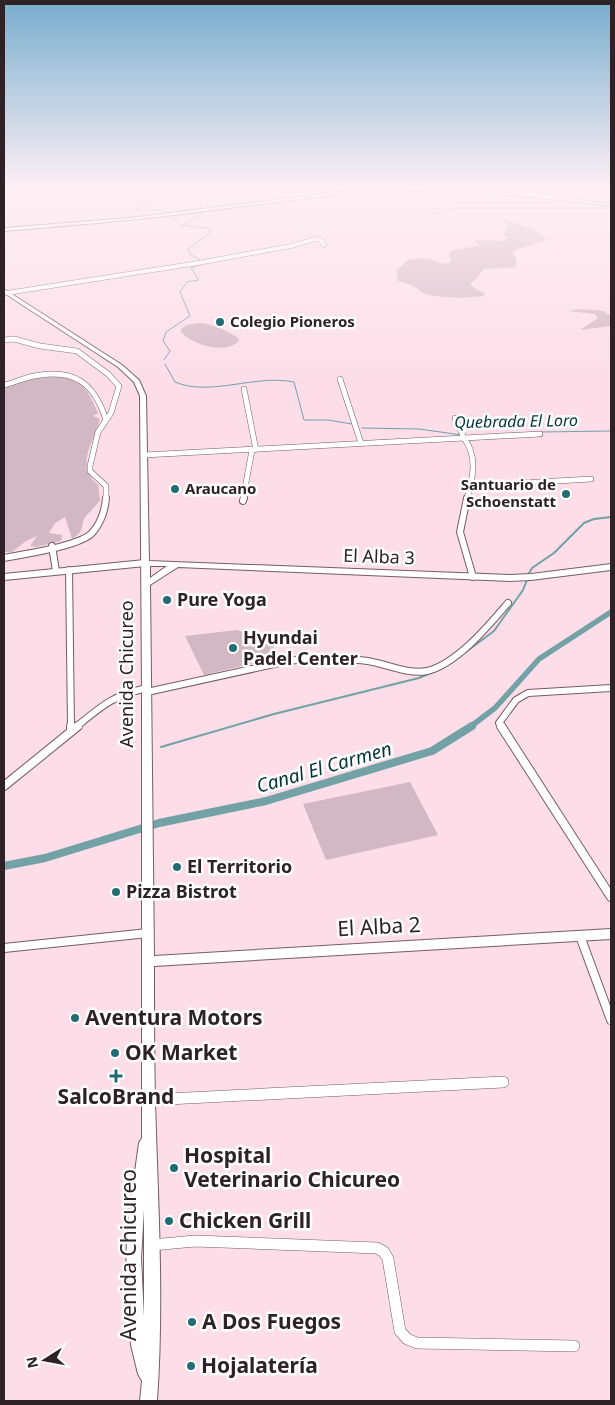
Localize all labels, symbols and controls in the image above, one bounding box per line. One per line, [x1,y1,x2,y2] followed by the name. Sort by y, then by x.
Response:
[230,311,355,331] place label: Colegio Pioneros
[214,316,226,328] marker: Colegio Pioneros
[454,409,578,433] water label: Quebrada El Loro
[461,474,556,511] place label: Santuario de Schoenstatt
[185,478,256,498] place label: Araucano
[169,483,181,495] marker: Araucano
[560,488,572,500] marker: Santuario de Schoenstatt
[343,543,415,569] street label: El Alba 3
[177,587,267,611] place label: Pure Yoga
[161,594,173,606] marker: Pure Yoga
[114,600,138,748] street label: Avenida Chicureo
[243,625,358,670] place label: Hyundai Padel Center
[227,642,239,654] marker: Hyundai Padel Center
[253,735,395,799] water label: Canal El Carmen
[187,854,292,878] place label: El Territorio
[171,861,183,873] marker: El Territorio
[126,879,237,903] place label: Pizza Bistrot
[110,886,122,898] marker: Pizza Bistrot
[336,910,421,942] street label: El Alba 2
[85,1003,263,1031] place label: Aventura Motors
[69,1012,81,1024] marker: Aventura Motors
[125,1038,237,1066] place label: OK Market
[109,1047,121,1059] marker: OK Market
[110,1070,122,1082] marker: SalcoBrand
[58,1082,174,1110] place label: SalcoBrand
[184,1141,400,1193] place label: Hospital Veterinario Chicureo
[168,1162,180,1174] marker: Hospital Veterinario Chicureo
[114,1169,142,1341] street label: Avenida Chicureo
[179,1206,311,1234] place label: Chicken Grill
[163,1215,175,1227] marker: Chicken Grill
[202,1307,341,1335] place label: A Dos Fuegos
[186,1316,198,1328] marker: A Dos Fuegos
[20,1335,70,1385] north arrow
[201,1351,318,1379] place label: Hojalatería
[21,1355,42,1370] text: N
[185,1360,197,1372] marker: Hojalatería

